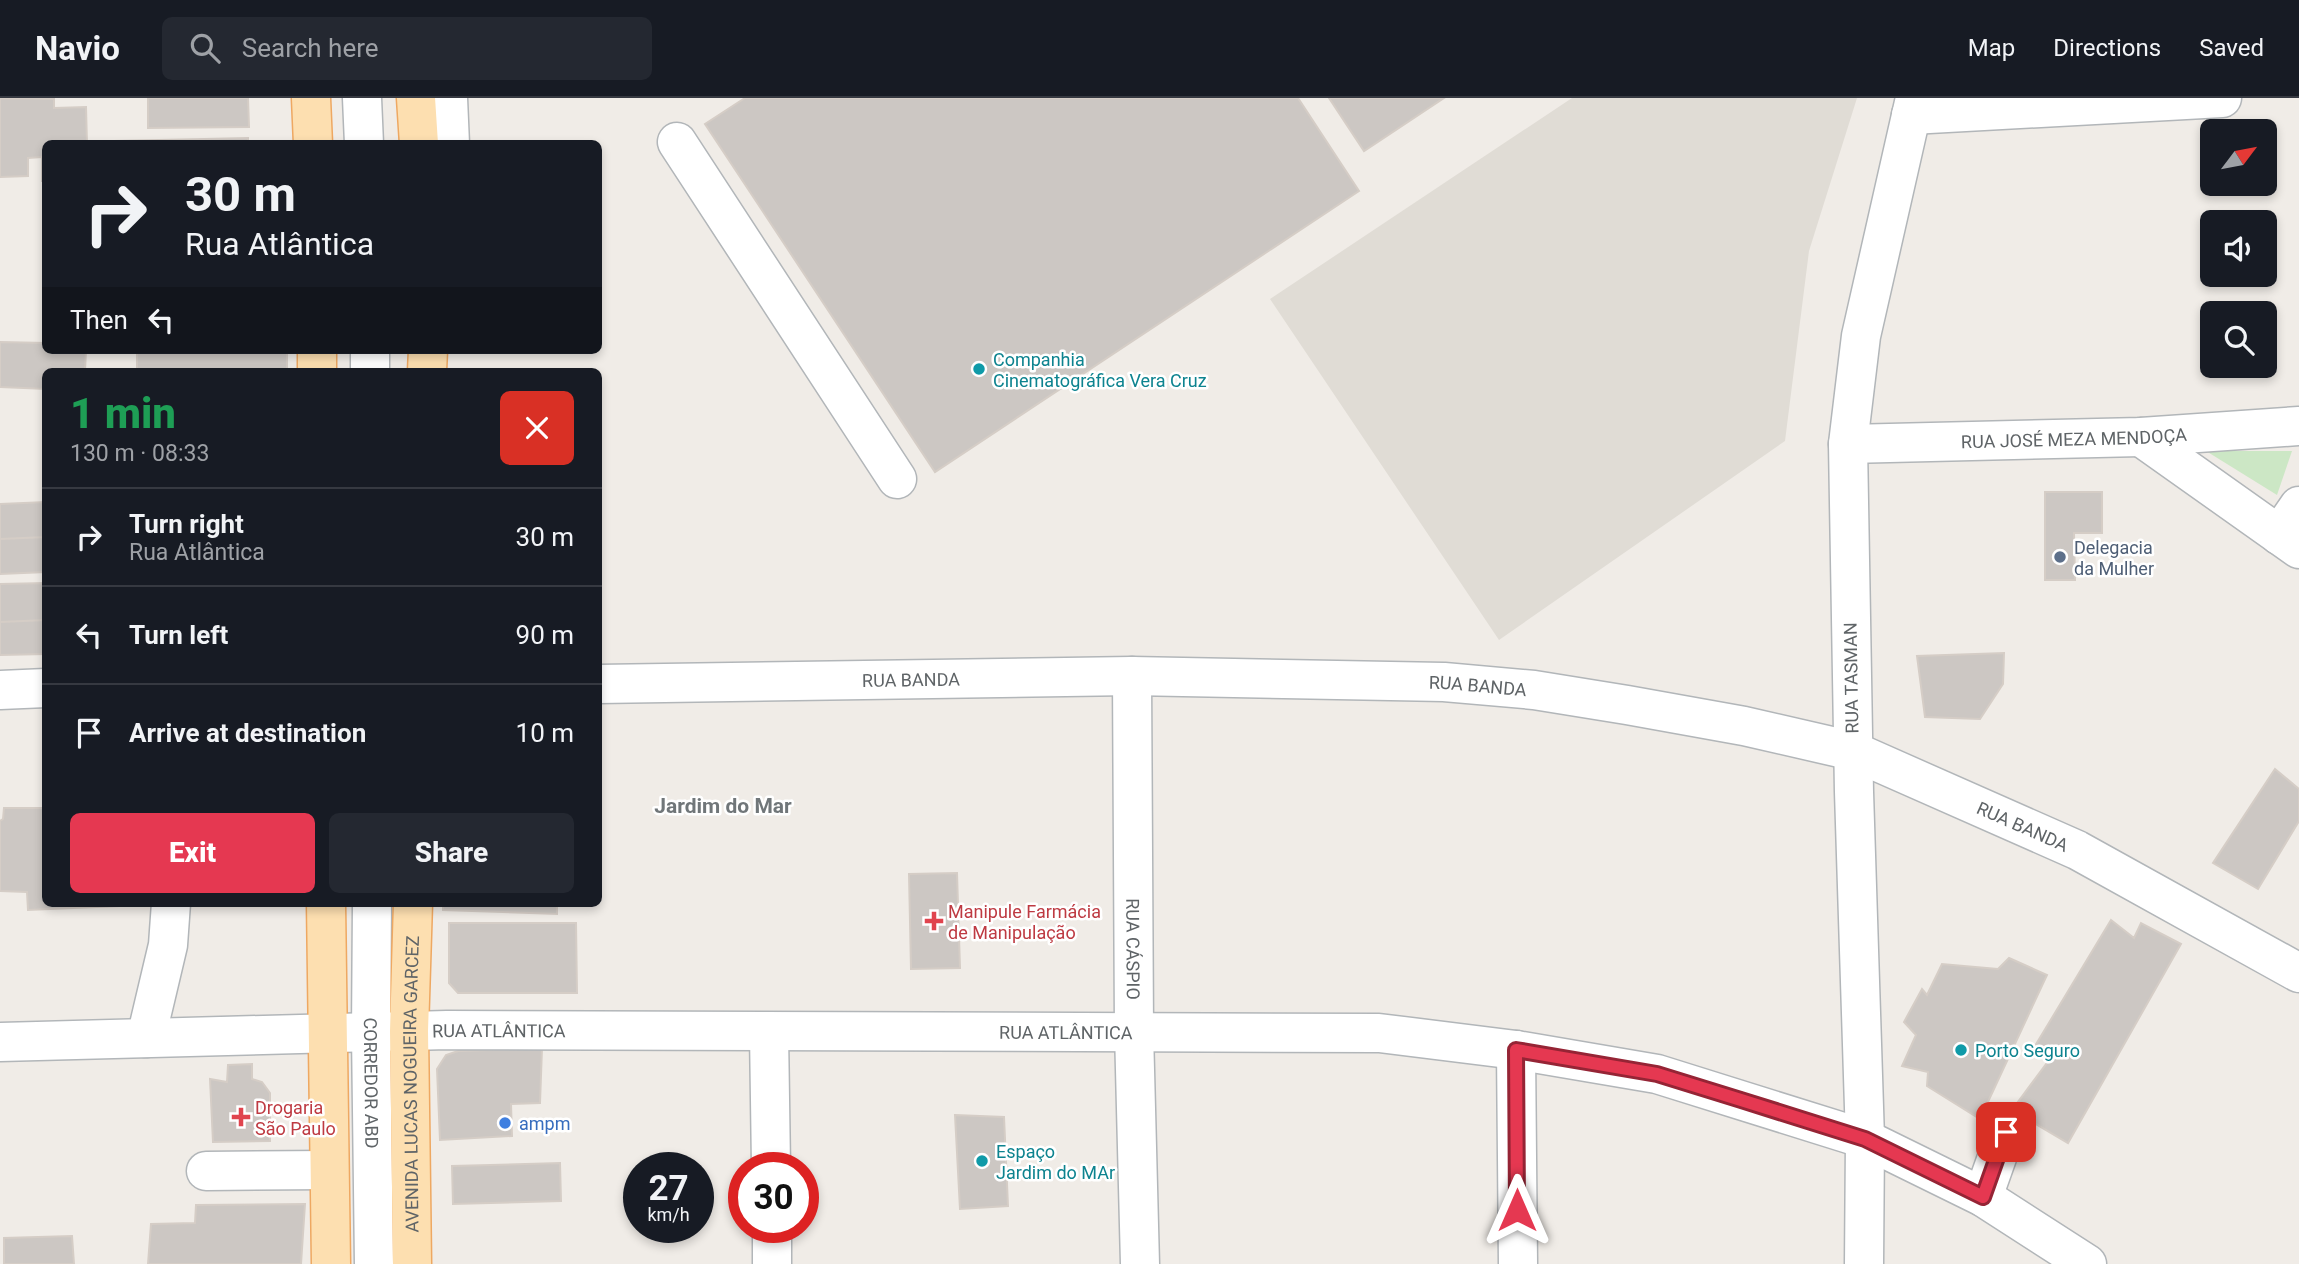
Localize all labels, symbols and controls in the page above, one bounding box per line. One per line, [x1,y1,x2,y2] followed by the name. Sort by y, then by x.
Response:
[162,17,652,80] search box
[35,29,120,68] text: Navio
[186,29,224,67] icon: search
[242,33,379,63] text: Search here
[1968,34,2015,62] text: Map
[2053,34,2161,62] text: Directions
[2199,34,2264,62] text: Saved
[2200,119,2277,196] north arrow
[2200,119,2277,378] map controls
[185,166,296,223] text: 30 m
[70,168,161,259] icon: right
[2200,210,2277,287] button: sound
[185,225,374,263] text: Rua Atlântica
[142,301,180,339] icon: left
[2200,301,2277,378] button: search
[70,305,128,335] text: Then
[993,349,1207,391] place label: Companhia Cinematográfica Vera Cruz
[971,361,987,377] marker: Companhia Cinematográfica Vera Cruz
[70,389,176,438] text: 1 min
[500,391,574,465] button: close
[1961,423,2188,452] street label: RUA JOSÉ MEZA MENDOÇA
[70,440,209,467] text: 130 m · 08:33
[129,509,244,539] text: Turn right
[70,518,108,556] icon: right
[516,522,574,552] text: 30 m
[2074,537,2154,579] place label: Delegacia da Mulher
[129,539,265,566] text: Rua Atlântica
[2052,549,2068,565] marker: Delegacia da Mulher
[70,616,108,654] icon: left
[129,620,228,650] text: Turn left
[516,620,574,650] text: 90 m
[1840,622,1862,734] street label: RUA TASMAN
[862,668,960,691] street label: RUA BANDA
[1429,671,1528,700] street label: RUA BANDA
[70,714,108,752] icon: arrive
[129,718,366,748] text: Arrive at destination
[516,718,574,748] text: 10 m
[654,794,792,818] district label: Jardim do Mar
[1974,797,2072,856] street label: RUA BANDA
[70,813,315,893] button: Exit
[329,813,574,893] button: Share
[1123,898,1144,1000] street label: RUA CÁSPIO
[948,901,1101,943] place label: Manipule Farmácia de Manipulação
[926,913,942,929] marker: Manipule Farmácia de Manipulação
[398,935,422,1233] street label: AVENIDA LUCAS NOGUEIRA GARCEZ
[360,1017,383,1149] street label: CORREDOR ABD
[432,1019,566,1041] street label: RUA ATLÂNTICA
[999,1021,1133,1043] street label: RUA ATLÂNTICA
[1975,1040,2080,1061] place label: Porto Seguro
[1953,1042,1969,1058] marker: Porto Seguro
[255,1097,336,1139] place label: Drogaria São Paulo
[1976,1102,2036,1162] pin
[233,1109,249,1125] marker: Drogaria São Paulo
[519,1113,570,1134] place label: ampm
[1987,1113,2025,1151] icon: arrive
[497,1115,513,1131] marker: ampm
[996,1141,1115,1183] place label: Espaço Jardim do MAr
[728,1152,819,1243] speed limit sign: 30
[974,1153,990,1169] marker: Espaço Jardim do MAr
[648,1168,689,1209] text: 27
[1480,1173,1554,1247] position arrow
[647,1204,690,1225] text: km/h

